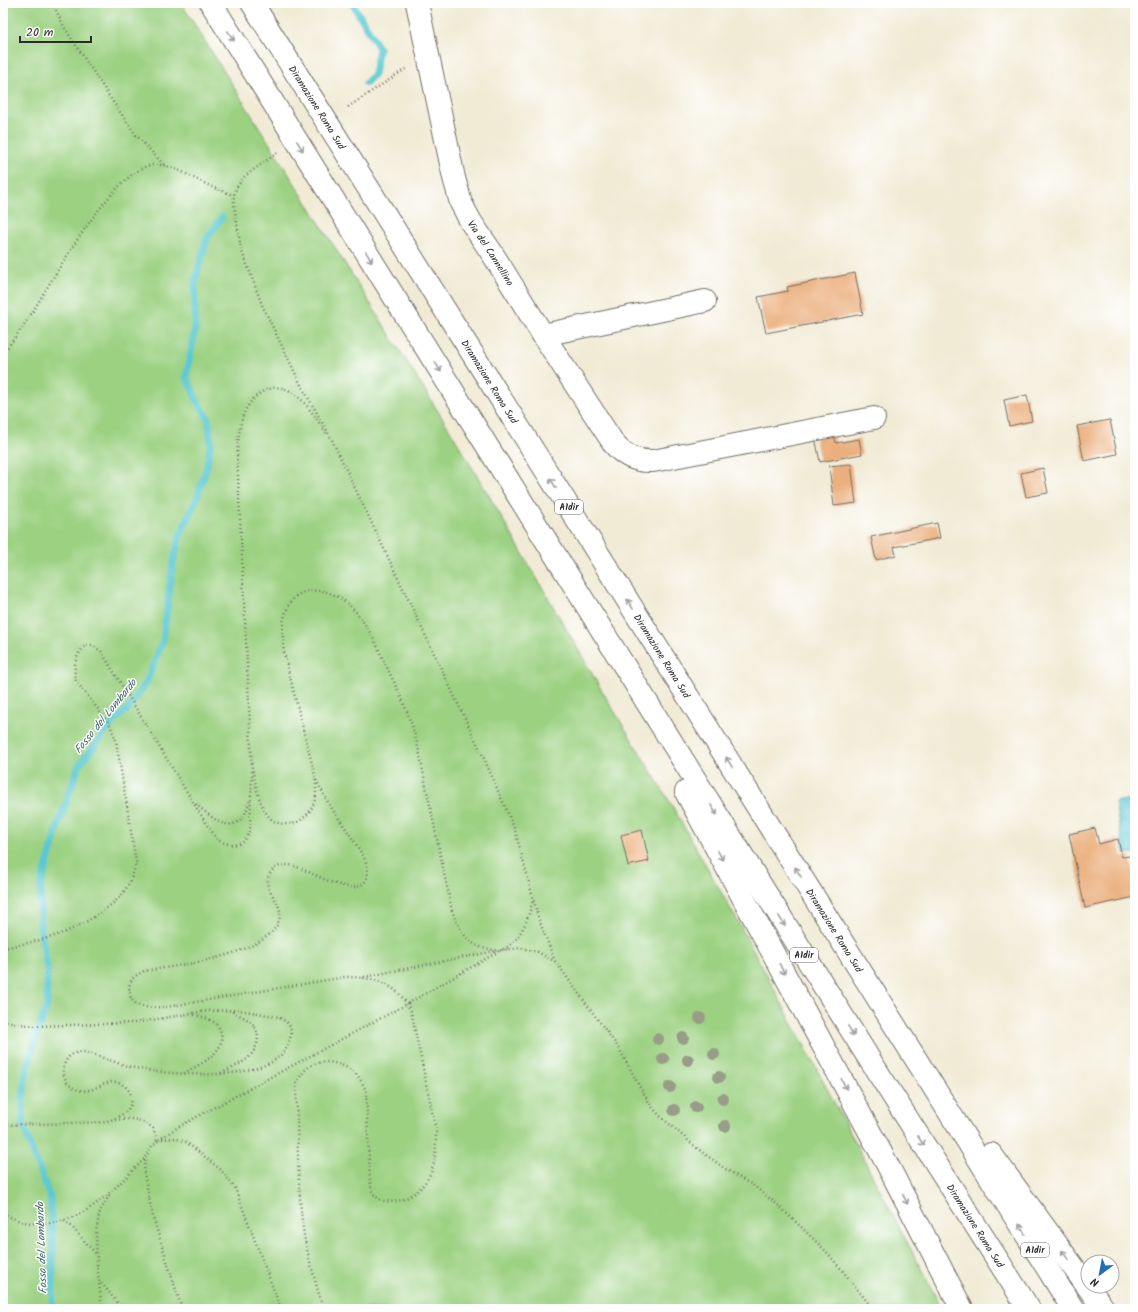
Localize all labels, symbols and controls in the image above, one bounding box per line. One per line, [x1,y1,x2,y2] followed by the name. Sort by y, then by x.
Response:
[20,18,91,44] scale bar
[26,23,54,42] text: 20 m
[228,30,236,42] one-way arrow
[284,62,350,154] street label: Diramazione Roma Sud
[296,141,304,152] one-way arrow
[463,217,518,290] street label: Via del Cannellino
[365,251,373,263] one-way arrow
[456,337,522,428] street label: Diramazione Roma Sud
[434,361,442,373] one-way arrow
[549,477,557,488] one-way arrow
[555,500,583,514] road number: A1dir
[626,599,634,610] one-way arrow
[629,611,695,702] street label: Diramazione Roma Sud
[70,674,142,758] water label: Fosso del Lombardo
[725,757,733,768] one-way arrow
[710,804,718,816] one-way arrow
[717,849,725,861] one-way arrow
[794,866,802,878] one-way arrow
[801,885,867,977] street label: Diramazione Roma Sud
[779,915,787,927] one-way arrow
[790,948,818,962] road number: A1dir
[779,963,786,975] one-way arrow
[847,1025,855,1036] one-way arrow
[840,1078,848,1090] one-way arrow
[917,1135,925,1146] one-way arrow
[942,1181,1008,1272] street label: Diramazione Roma Sud
[902,1192,909,1204] one-way arrow
[31,1201,53,1294] water label: Fosso del Lombardo
[1018,1223,1026,1234] one-way arrow
[1021,1243,1049,1257] road number: A1dir
[1061,1250,1069,1261] one-way arrow
[1080,1254,1120,1294] north arrow
[1087,1272,1103,1291] text: N

